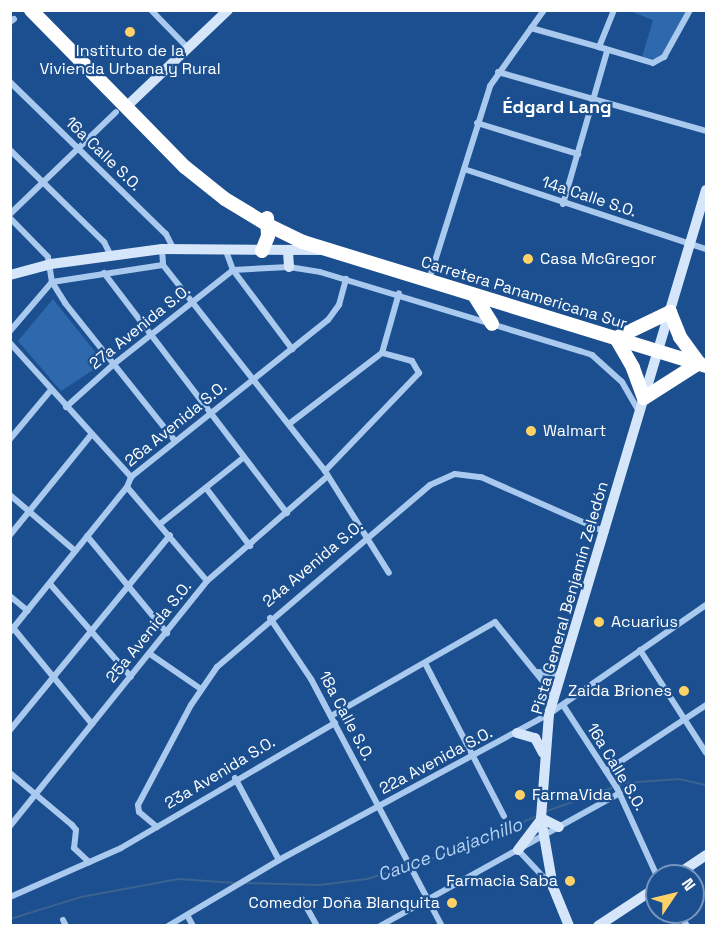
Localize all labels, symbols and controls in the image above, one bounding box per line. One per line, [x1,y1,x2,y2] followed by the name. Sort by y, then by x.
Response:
[123,25,137,39] marker: Instituto de la Vivienda Urbana y Rural
[39,41,221,79] place label: Instituto de la Vivienda Urbana y Rural
[503,96,611,118] district label: Édgard Lang
[61,113,145,195] street label: 16a Calle S.O.
[539,173,639,221] street label: 14a Calle S.O.
[540,249,656,269] place label: Casa McGregor
[419,252,629,334] street label: Carretera Panamericana Sur
[521,252,535,266] marker: Casa McGregor
[86,280,194,374] street label: 27a Avenida S.O.
[121,377,231,471] street label: 26a Avenida S.O.
[543,421,606,441] place label: Walmart
[524,424,538,438] marker: Walmart
[528,479,612,717] street label: Pista General Benjamín Zeledón
[259,516,367,612] street label: 24a Avenida S.O.
[102,577,196,687] street label: 25a Avenida S.O.
[611,612,678,632] place label: Acuarius
[592,615,606,629] marker: Acuarius
[314,668,378,764] street label: 18a Calle S.O.
[568,681,672,701] place label: Zaida Briones
[677,684,691,698] marker: Zaida Briones
[582,720,650,814] street label: 16a Calle S.O.
[376,723,496,799] street label: 22a Avenida S.O.
[161,732,279,814] street label: 23a Avenida S.O.
[532,785,612,805] place label: FarmaVida
[513,788,527,802] marker: FarmaVida
[375,814,525,886] water label: Cauce Cuajachillo
[645,864,705,924] north arrow
[446,871,558,891] place label: Farmacia Saba
[563,874,577,888] marker: Farmacia Saba
[677,874,700,895] text: N
[249,893,440,913] place label: Comedor Doña Blanquita
[445,896,459,910] marker: Comedor Doña Blanquita

